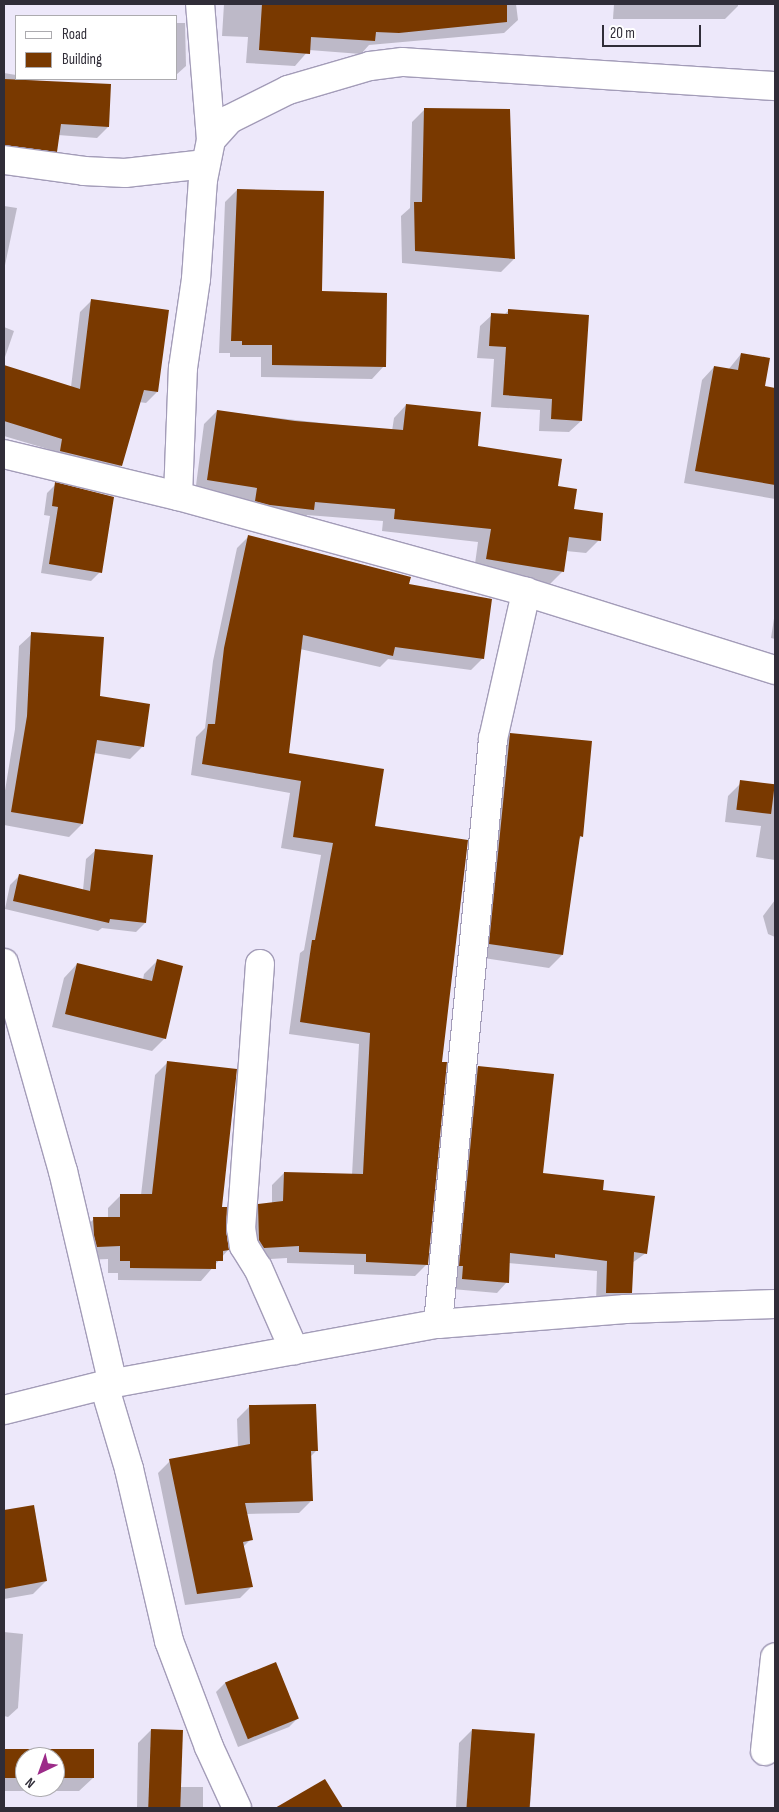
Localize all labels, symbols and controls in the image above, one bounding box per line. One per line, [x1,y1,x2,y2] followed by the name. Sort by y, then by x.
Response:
[15,15,178,80] legend
[604,15,703,47] scale bar
[610,24,635,43] text: 20 m
[62,25,87,44] text: Road
[62,50,102,69] text: Building
[15,1747,65,1797] north arrow
[22,1774,39,1792] text: N

